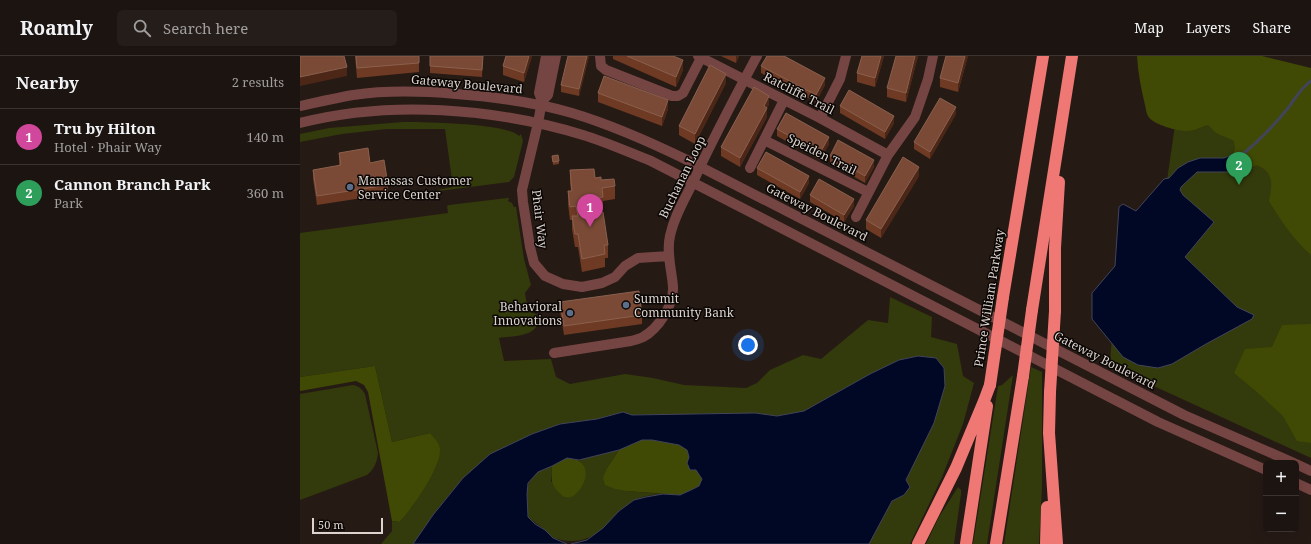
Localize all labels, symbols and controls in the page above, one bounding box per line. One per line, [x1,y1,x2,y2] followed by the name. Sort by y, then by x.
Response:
[117,10,397,46] search box
[20,15,93,41] text: Roamly
[131,17,153,39] icon: search
[163,18,248,38] text: Search here
[1134,18,1164,37] text: Map
[1186,18,1231,37] text: Layers
[1253,18,1291,37] text: Share
[761,68,838,118] street label: Ratcliffe Trail
[16,71,79,94] text: Nearby
[410,71,524,97] street label: Gateway Boulevard
[232,73,284,91] text: 2 results
[54,118,156,138] text: Tru by Hilton
[25,128,33,146] text: 1
[247,128,284,146] text: 140 m
[784,129,860,179] street label: Speiden Trail
[655,133,709,221] street label: Buchanan Loop
[54,138,162,156] text: Hotel · Phair Way
[1226,152,1252,185] pin: 2
[358,172,472,203] place label: Manassas Customer Service Center
[54,174,211,194] text: Cannon Branch Park
[763,179,871,245] street label: Gateway Boulevard
[345,182,355,192] marker: Manassas Customer Service Center
[25,184,33,202] text: 2
[247,184,284,202] text: 360 m
[528,189,552,250] street label: Phair Way
[54,194,83,212] text: Park
[577,194,603,227] pin: 1
[970,228,1008,368] street label: Prince William Parkway
[634,290,735,321] place label: Summit Community Bank
[493,298,562,329] place label: Behavioral Innovations
[621,300,631,310] marker: Summit Community Bank
[565,308,575,318] marker: Behavioral Innovations
[1051,327,1159,393] street label: Gateway Boulevard
[738,335,758,355] your location
[1263,460,1299,532] map controls
[1263,460,1299,496] button: +
[1263,496,1299,532] button: −
[312,516,383,535] scale bar
[318,517,344,532] text: 50 m

